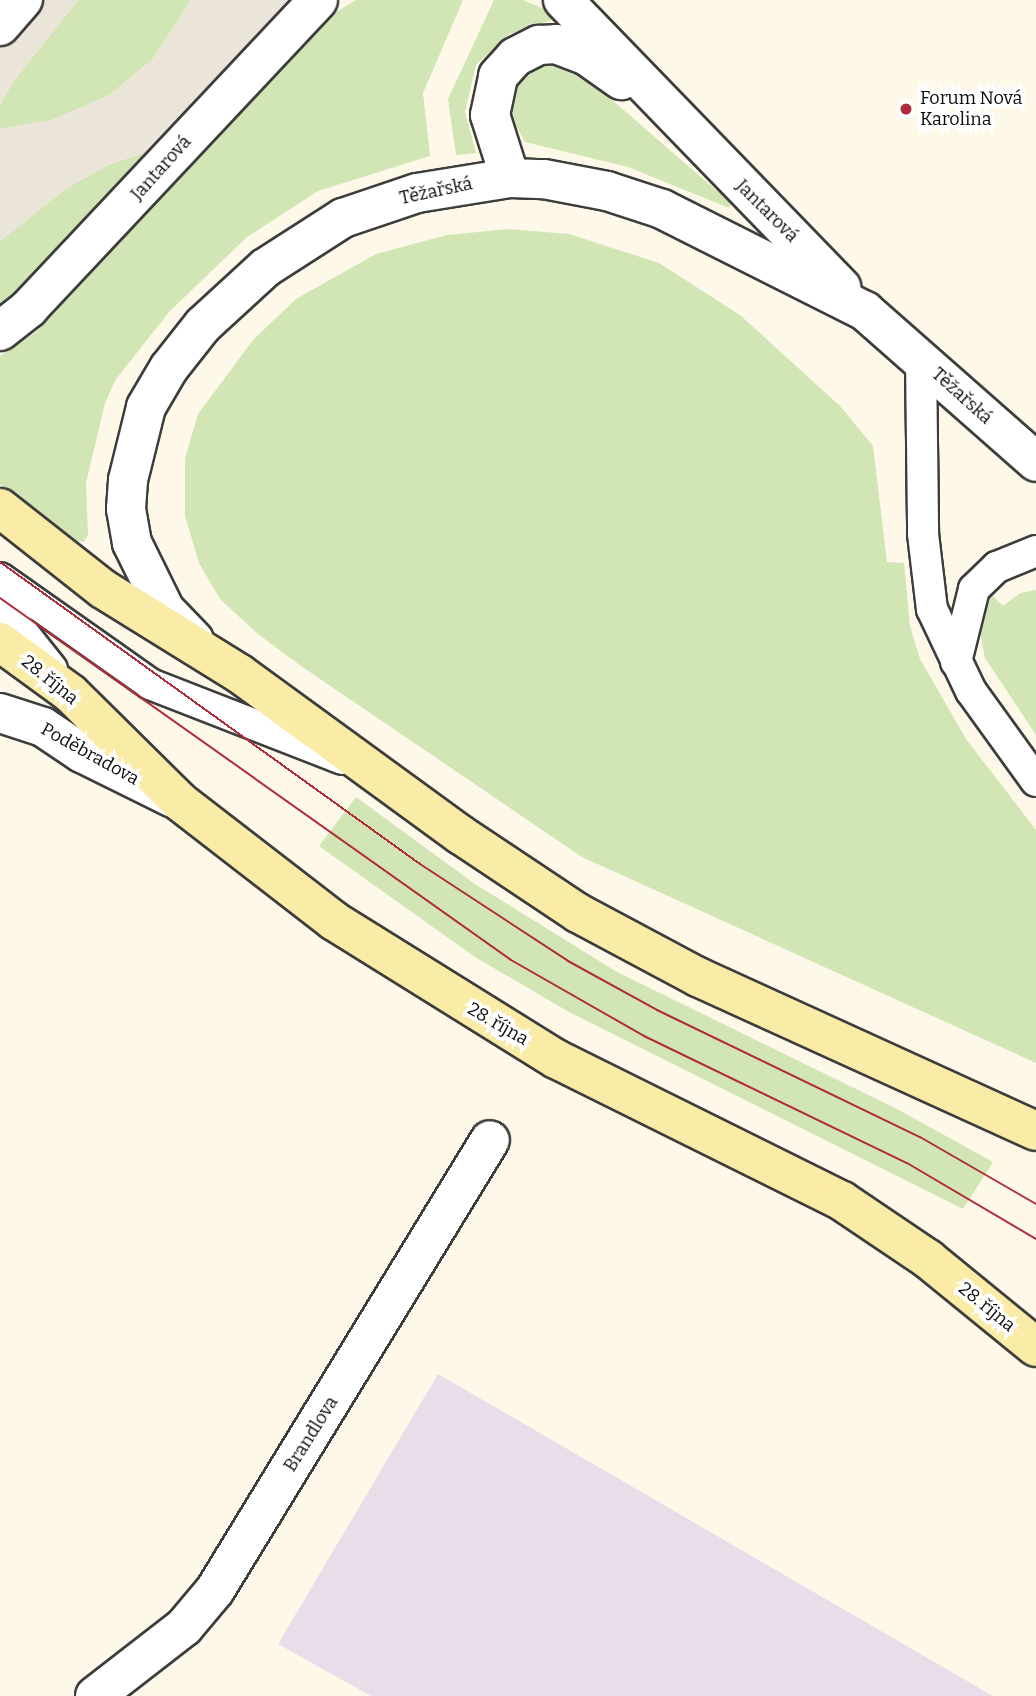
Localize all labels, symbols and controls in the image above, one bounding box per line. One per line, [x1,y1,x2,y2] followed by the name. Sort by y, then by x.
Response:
[920,88,1022,130] place label: Forum Nová Karolina
[898,101,914,117] marker: Forum Nová Karolina
[126,131,196,205] street label: Jantarová
[398,173,474,209] street label: Těžařská
[731,175,803,247] street label: Jantarová
[927,363,997,429] street label: Těžařská
[17,651,83,709] street label: 28. října
[37,718,143,790] street label: Poděbradova
[464,998,532,1050] street label: 28. října
[954,1278,1020,1336] street label: 28. října
[279,1392,343,1476] street label: Brandlova

